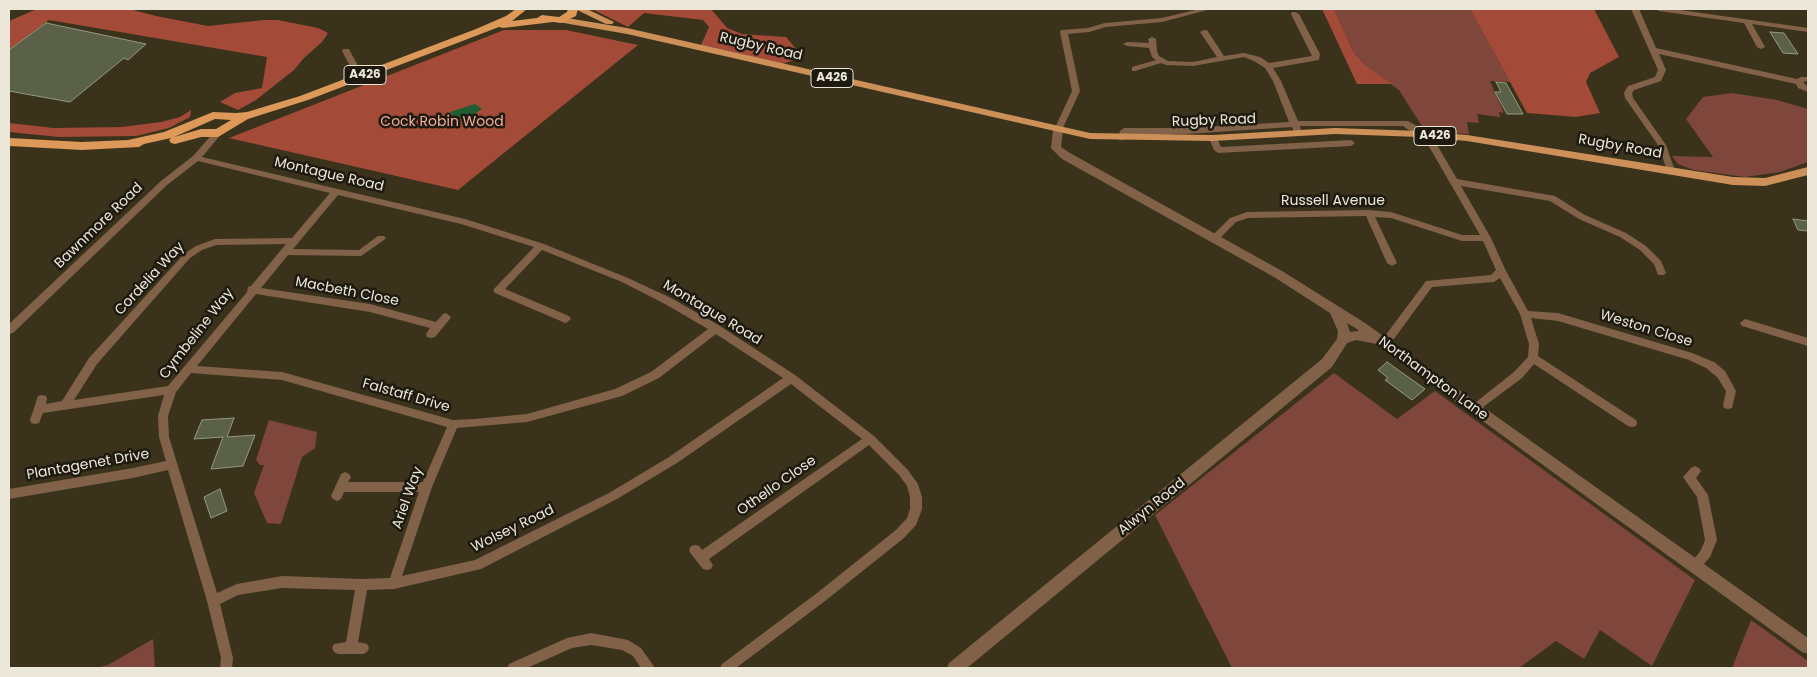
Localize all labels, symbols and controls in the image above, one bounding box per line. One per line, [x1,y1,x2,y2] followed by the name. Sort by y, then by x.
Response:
[718,29,804,65] street label: Rugby Road
[344,66,386,84] road number: A426
[811,68,853,88] road number: A426
[1172,111,1256,131] street label: Rugby Road
[380,114,504,130] park label: Cock Robin Wood
[1414,126,1456,146] road number: A426
[1577,131,1663,163] street label: Rugby Road
[273,154,385,196] street label: Montague Road
[51,180,147,272] street label: Bawnmore Road
[1281,193,1385,209] street label: Russell Avenue
[112,239,188,319] street label: Cordelia Way
[294,274,400,310] street label: Macbeth Close
[660,277,764,349] street label: Montague Road
[156,285,238,383] street label: Cymbeline Way
[1598,307,1694,351] street label: Weston Close
[1375,334,1491,424] street label: Northampton Lane
[360,376,452,416] street label: Falstaff Drive
[25,446,151,484] street label: Plantagenet Drive
[734,453,820,519] street label: Othello Close
[389,465,427,531] street label: Ariel Way
[1115,475,1189,539] street label: Alwyn Road
[469,502,557,556] street label: Wolsey Road

